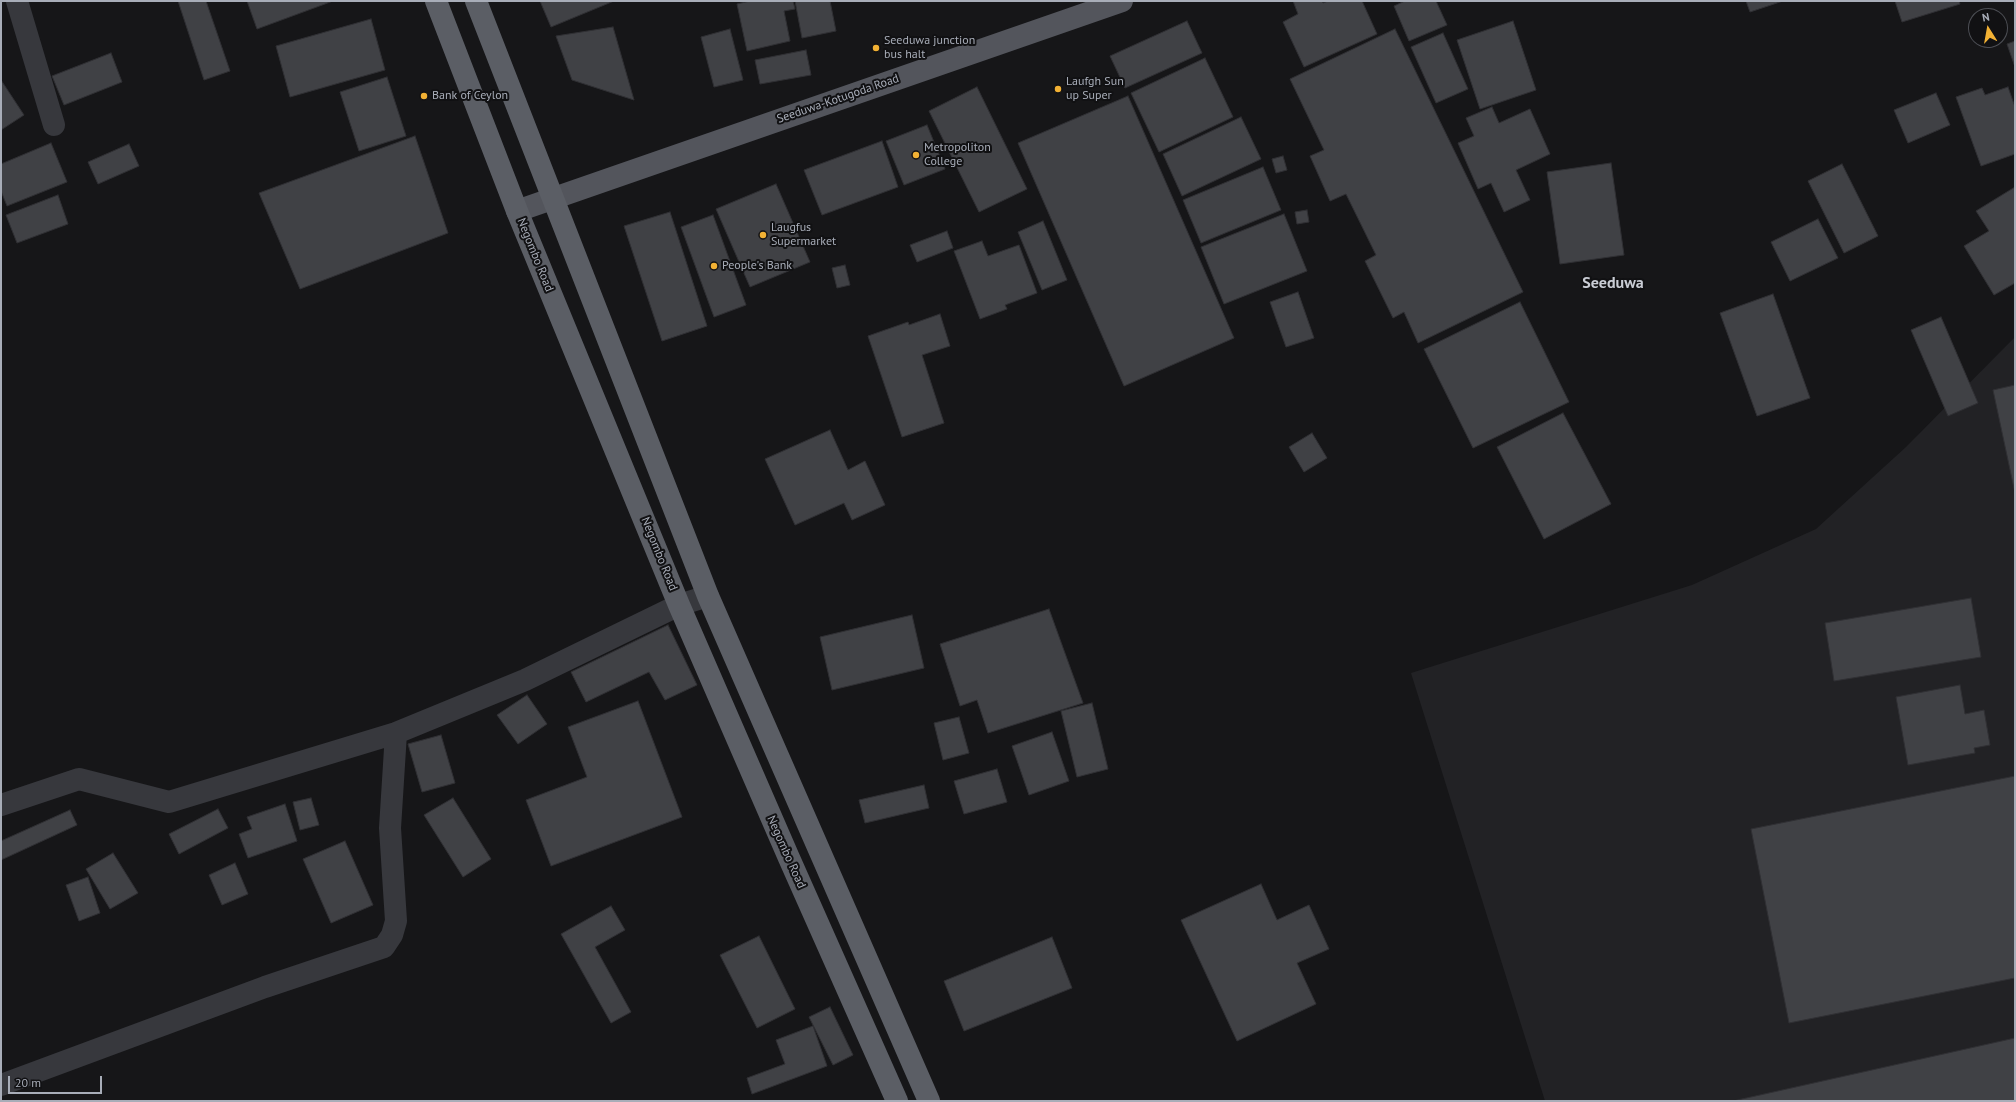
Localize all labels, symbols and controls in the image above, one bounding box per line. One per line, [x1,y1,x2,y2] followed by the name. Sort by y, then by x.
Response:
[1968,8,2008,48] north arrow
[1981,10,1991,25] text: N
[884,34,975,62] place label: Seeduwa junction bus halt
[871,43,881,53] marker: Seeduwa junction bus halt
[775,71,901,127] street label: Seeduwa-Kotugoda Road
[1066,75,1124,103] place label: Laufgh Sun up Super
[1053,84,1063,94] marker: Laufgh Sun up Super
[432,89,508,103] place label: Bank of Ceylon
[419,91,429,101] marker: Bank of Ceylon
[924,141,991,169] place label: Metropoliton College
[911,150,921,160] marker: Metropoliton College
[514,216,556,294] street label: Negombo Road
[771,221,836,249] place label: Laugfus Supermarket
[758,230,768,240] marker: Laugfus Supermarket
[722,259,792,273] place label: People's Bank
[709,261,719,271] marker: People's Bank
[1582,273,1644,293] district label: Seeduwa
[638,515,680,593] street label: Negombo Road
[764,813,808,891] street label: Negombo Road
[10,1068,104,1094] scale bar
[15,1075,41,1090] text: 20 m

